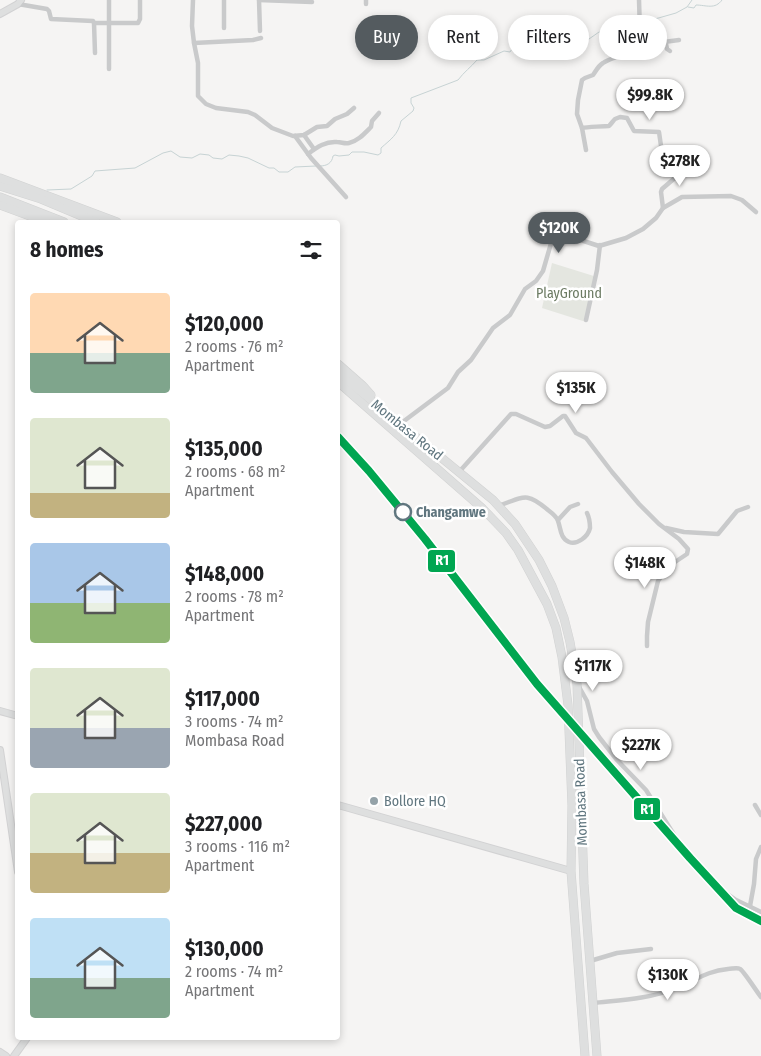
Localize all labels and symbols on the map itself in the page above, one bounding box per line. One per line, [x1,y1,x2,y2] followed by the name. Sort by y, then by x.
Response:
[609,78,691,121] pin: $99.8K
[645,144,715,187] pin: $278K
[524,212,594,254] pin: $120K
[536,285,602,302] park label: PlayGround
[541,372,611,414] pin: $135K
[368,396,446,464] street label: Mombasa Road
[394,503,412,521] marker: Changamwe
[416,504,486,521] place label: Changamwe
[610,546,680,589] pin: $148K
[427,549,456,573] line badge: R1
[435,552,449,569] text: R1
[558,650,628,692] pin: $117K
[606,728,676,771] pin: $227K
[571,758,591,846] street label: Mombasa Road
[384,793,446,810] place label: Bollore HQ
[368,795,380,807] marker: Bollore HQ
[633,797,661,821] line badge: R1
[640,801,654,818] text: R1
[633,958,703,1001] pin: $130K

